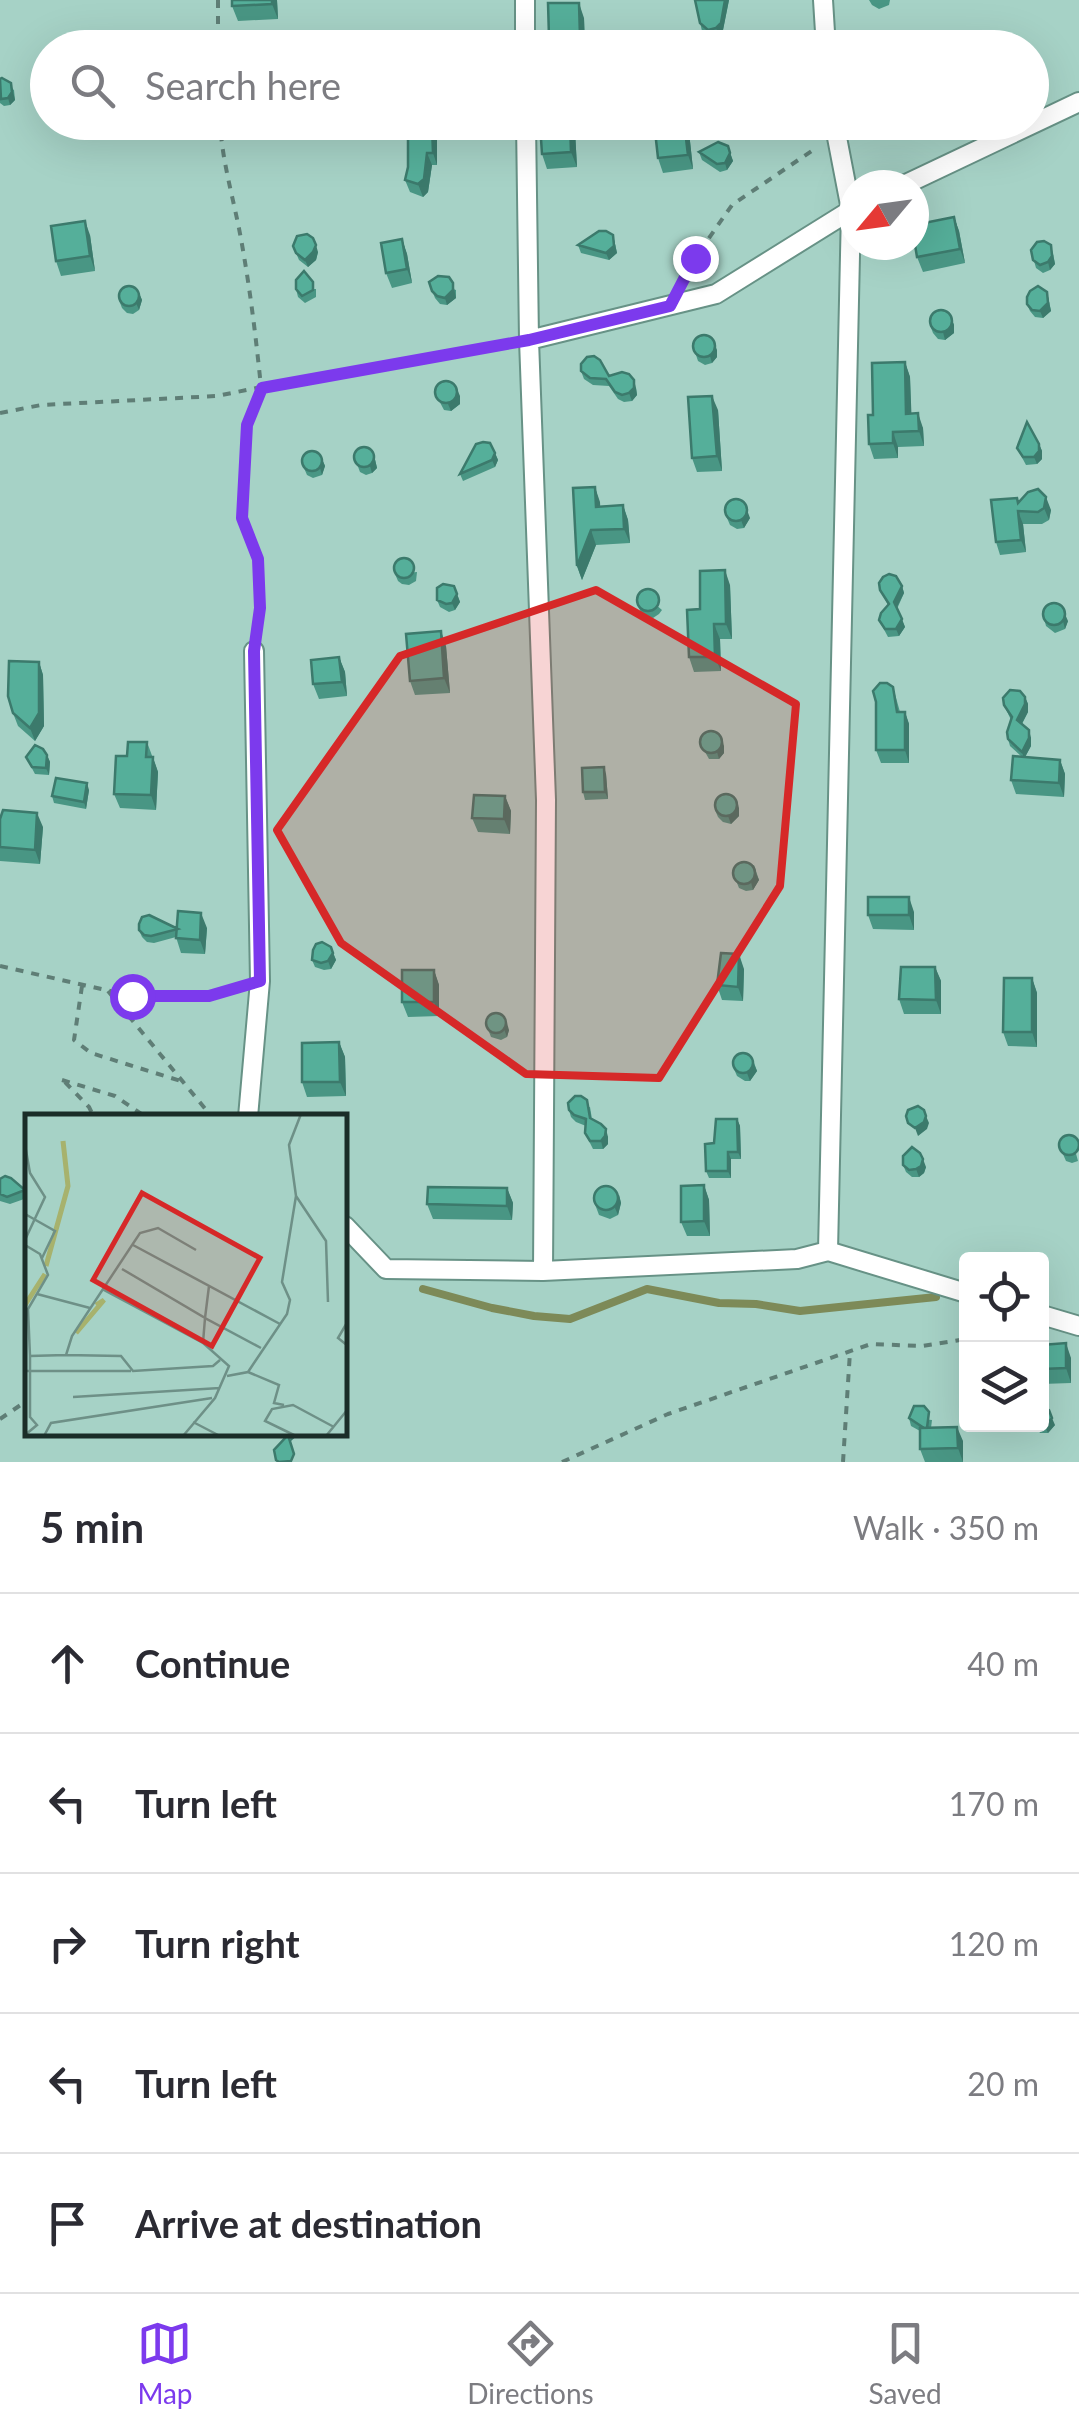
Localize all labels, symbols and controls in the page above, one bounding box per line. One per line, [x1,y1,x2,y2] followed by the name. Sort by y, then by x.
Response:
[30,30,1049,140] search box
[65,58,120,113] icon: search
[145,62,341,108] text: Search here
[839,170,929,260] north arrow
[673,236,719,282] route end
[110,974,156,1020] route start
[25,1114,348,1437] inset map
[959,1252,1049,1432] map controls
[959,1252,1049,1342] button: locate
[959,1342,1049,1432] button: layers
[40,1502,144,1552] text: 5 min
[853,1508,1039,1547] text: Walk · 350 m
[40,1636,95,1691] icon: ahead
[135,1640,290,1686] text: Continue
[967,1644,1039,1683] text: 40 m
[40,1776,95,1831] icon: left
[135,1780,277,1826] text: Turn left
[949,1784,1039,1823] text: 170 m
[40,1916,95,1971] icon: right
[135,1920,300,1966] text: Turn right
[949,1924,1039,1963] text: 120 m
[40,2056,95,2111] icon: left
[135,2060,277,2106] text: Turn left
[967,2064,1039,2103] text: 20 m
[40,2196,95,2251] icon: arrive
[135,2200,482,2246] text: Arrive at destination
[137,2316,193,2410] tab: Map
[467,2316,594,2410] tab: Directions
[868,2316,942,2410] tab: Saved

